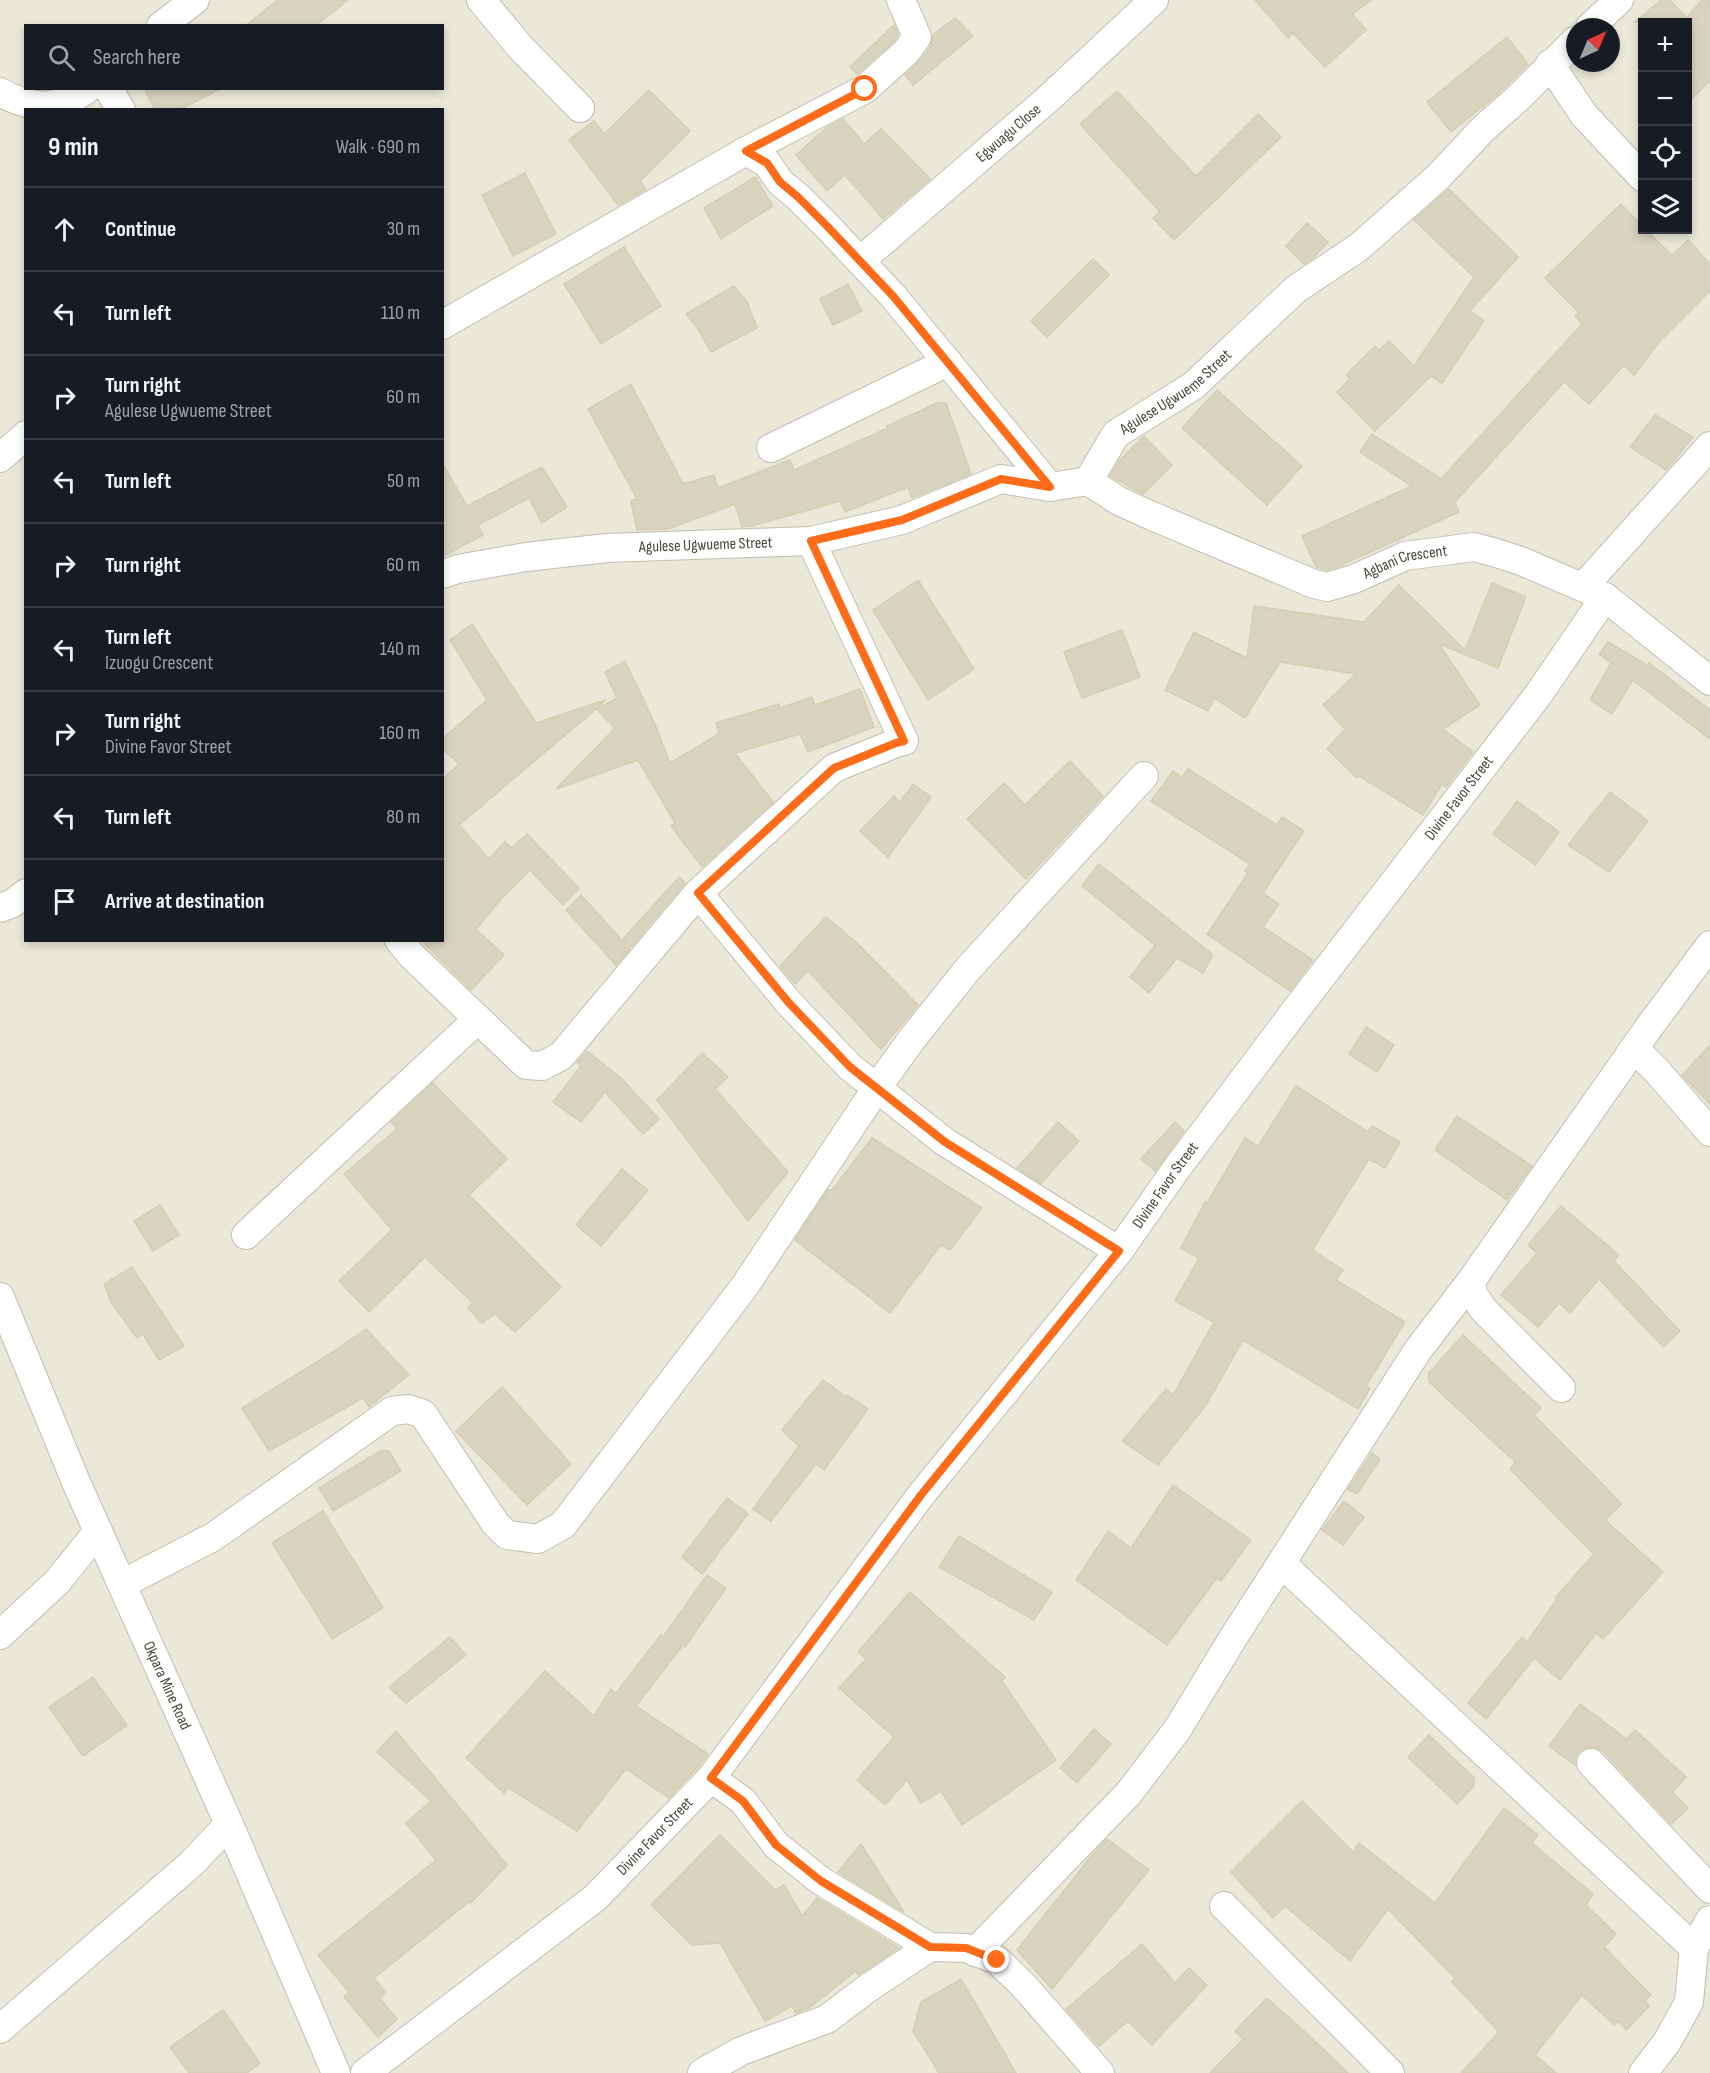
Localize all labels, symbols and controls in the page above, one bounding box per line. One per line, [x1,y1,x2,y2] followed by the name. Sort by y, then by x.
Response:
[1566,18,1620,72] north arrow
[1638,18,1692,234] map controls
[1638,18,1692,72] button: +
[24,24,444,90] search box
[45,41,78,74] icon: search
[93,44,180,71] text: Search here
[1638,72,1692,126] button: −
[851,75,877,101] route start
[972,100,1045,166] street label: Egwuagu Close
[1638,126,1692,180] button: locate
[48,132,98,163] text: 9 min
[336,135,420,159] text: Walk · 690 m
[1638,180,1692,234] button: layers
[48,213,81,246] icon: ahead
[105,216,176,243] text: Continue
[387,217,420,241] text: 30 m
[48,297,81,330] icon: left
[105,300,171,327] text: Turn left
[381,301,420,325] text: 110 m
[1116,345,1235,439] street label: Agulese Ugwueme Street
[105,372,181,399] text: Turn right
[48,381,81,414] icon: right
[386,385,420,409] text: 60 m
[105,399,272,423] text: Agulese Ugwueme Street
[48,465,81,498] icon: left
[105,468,171,495] text: Turn left
[387,469,420,493] text: 50 m
[637,533,773,556] street label: Agulese Ugwueme Street
[1359,541,1448,584] street label: Agbani Crescent
[48,549,81,582] icon: right
[105,552,181,579] text: Turn right
[386,553,420,577] text: 60 m
[105,624,171,651] text: Turn left
[48,633,81,666] icon: left
[380,637,420,661] text: 140 m
[105,651,213,675] text: Izuogu Crescent
[105,708,181,735] text: Turn right
[48,717,81,750] icon: right
[379,721,420,745] text: 160 m
[105,735,232,759] text: Divine Favor Street
[1420,752,1497,844] street label: Divine Favor Street
[48,801,81,834] icon: left
[105,804,171,831] text: Turn left
[386,805,420,829] text: 80 m
[48,885,81,918] icon: arrive
[105,888,264,915] text: Arrive at destination
[1128,1138,1203,1232] street label: Divine Favor Street
[139,1638,195,1733] street label: Okpara Mine Road
[613,1793,697,1879] street label: Divine Favor Street
[983,1946,1009,1972] route end

